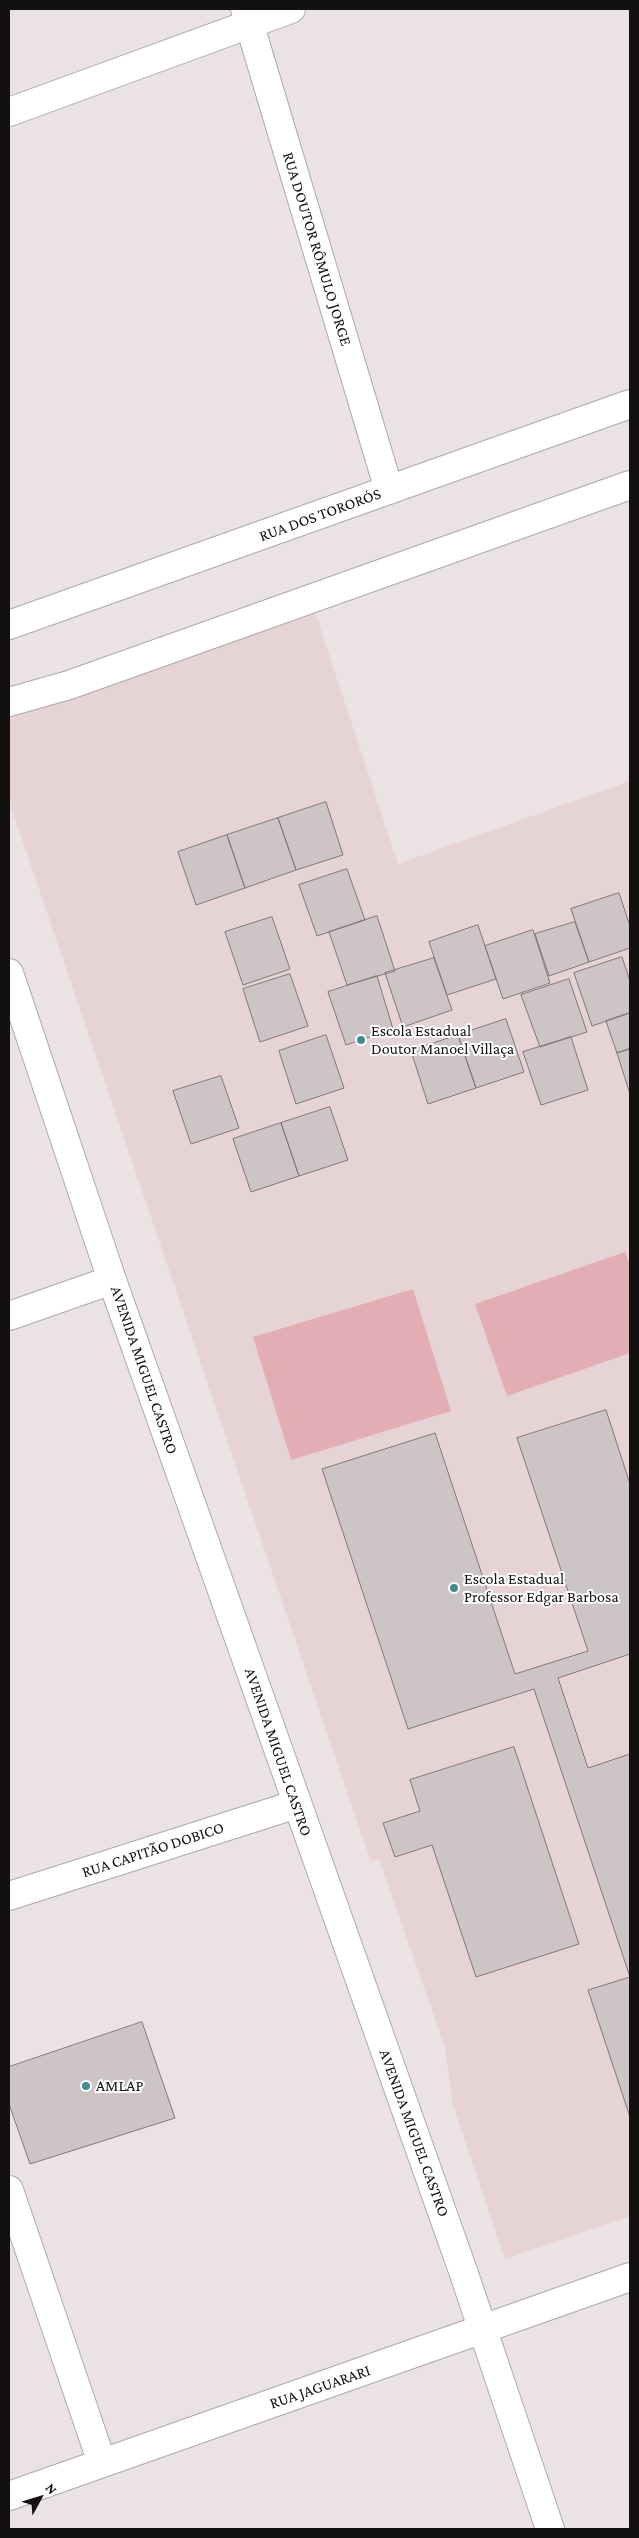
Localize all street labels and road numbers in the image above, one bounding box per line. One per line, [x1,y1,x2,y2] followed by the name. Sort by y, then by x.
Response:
[278,150,356,348] street label: RUA DOUTOR RÔMULO JORGE
[256,484,384,546] street label: RUA DOS TORORÓS
[106,1283,182,1457] street label: AVENIDA MIGUEL CASTRO
[240,1665,316,1839] street label: AVENIDA MIGUEL CASTRO
[80,1818,226,1882] street label: RUA CAPITÃO DOBICO
[375,2047,453,2219] street label: AVENIDA MIGUEL CASTRO
[267,2361,373,2413] street label: RUA JAGUARARI

